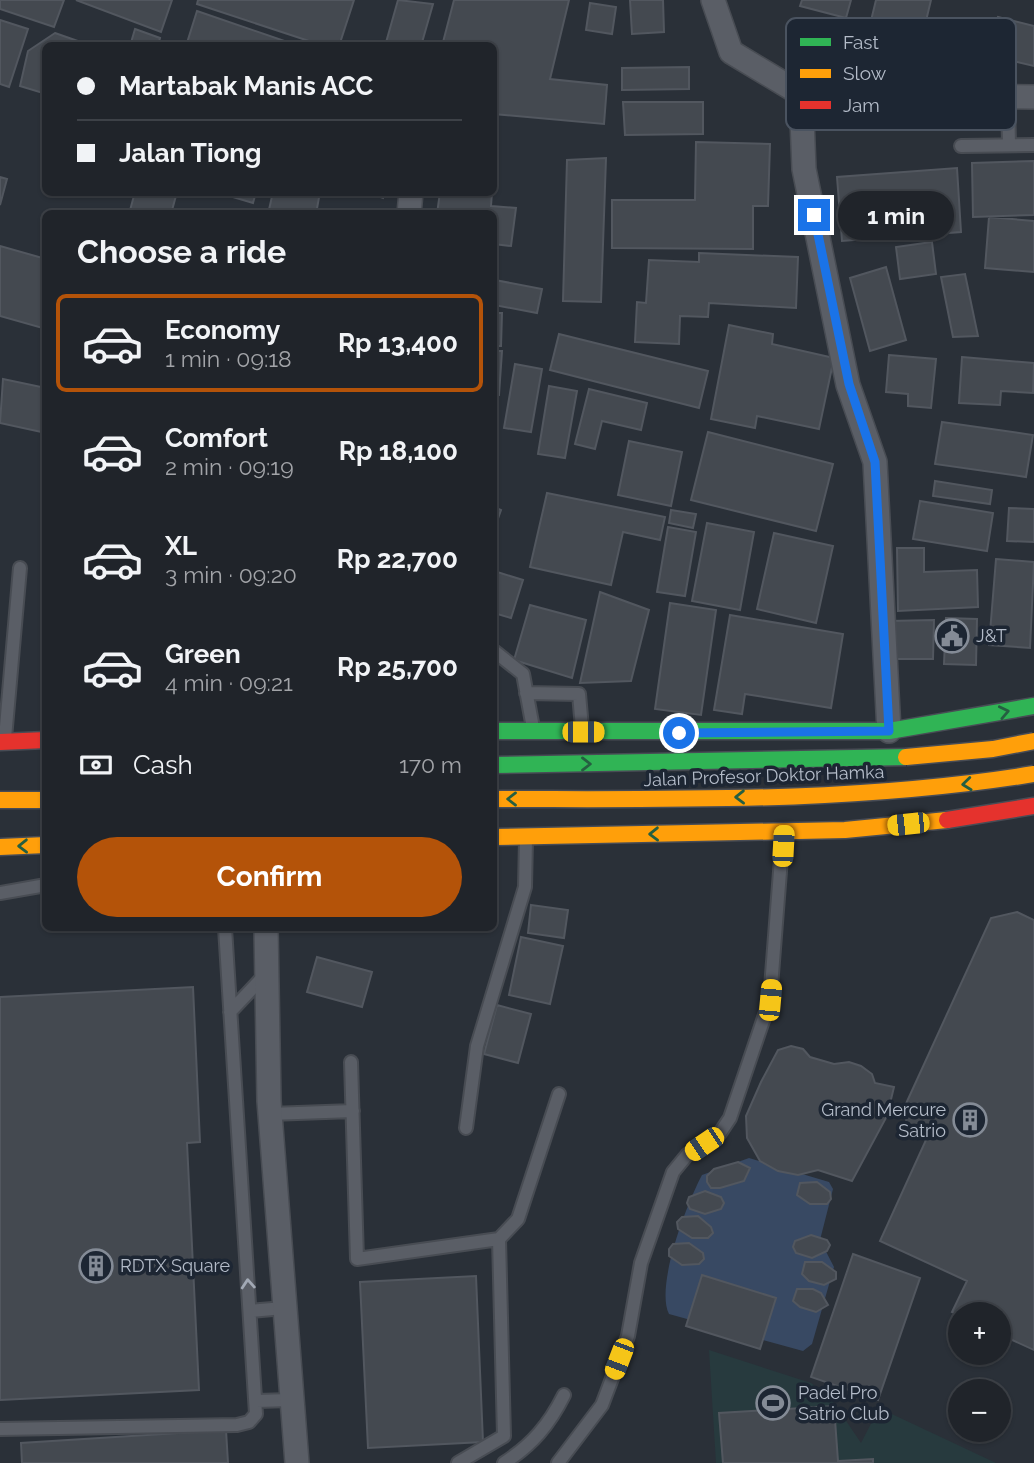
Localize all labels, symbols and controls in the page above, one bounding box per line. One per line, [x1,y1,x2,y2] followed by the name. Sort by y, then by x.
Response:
[786,18,1016,130] legend
[843,31,879,53] text: Fast
[843,62,887,84] text: Slow
[119,71,373,101] text: Martabak Manis ACC
[843,94,880,116] text: Jam
[119,138,261,168] text: Jalan Tiong
[838,190,954,240] callout: 1 min
[798,199,830,231] route end
[867,202,925,229] text: 1 min
[77,233,286,270] text: Choose a ride
[81,312,144,375] icon: car
[165,315,280,345] text: Economy
[338,328,458,358] text: Rp 13,400
[165,345,292,372] text: 1 min · 09:18
[81,420,144,483] icon: car
[165,423,268,453] text: Comfort
[339,436,458,466] text: Rp 18,100
[165,453,294,480] text: 2 min · 09:19
[81,528,144,591] icon: car
[165,531,197,561] text: XL
[337,544,458,574] text: Rp 22,700
[165,561,297,588] text: 3 min · 09:20
[933,617,971,655] public building icon: J&T
[976,625,1007,646] place label: J&T
[81,636,144,699] icon: car
[165,639,241,669] text: Green
[337,652,458,682] text: Rp 25,700
[165,669,293,696] text: 4 min · 09:21
[998,706,1010,721] one-way arrow
[663,717,695,749] route start
[563,722,605,743] car
[77,746,115,784] icon: cash
[133,750,193,780] text: Cash
[399,751,462,778] text: 170 m
[581,756,592,772] one-way arrow
[643,761,885,790] street label: Jalan Profesor Doktor Hamka
[961,777,972,792] one-way arrow
[734,789,744,805] one-way arrow
[506,791,517,807] one-way arrow
[887,811,930,837] car
[772,824,795,868] car
[648,826,659,842] one-way arrow
[77,837,462,917] button: Confirm
[17,838,28,854] one-way arrow
[758,978,783,1022] car
[821,1099,946,1141] place label: Grand Mercure Satrio
[951,1101,989,1139] building icon: Grand Mercure Satrio
[681,1124,728,1164] car
[77,1247,115,1285] building icon: RDTX Square
[120,1255,231,1276] place label: RDTX Square
[241,1278,256,1289] one-way arrow
[948,1302,1011,1442] map controls
[948,1302,1011,1365] button: +
[602,1336,637,1382] car
[948,1379,1011,1442] button: −
[798,1382,889,1424] place label: Padel Pro Satrio Club
[754,1384,792,1422] sports icon: Padel Pro Satrio Club

